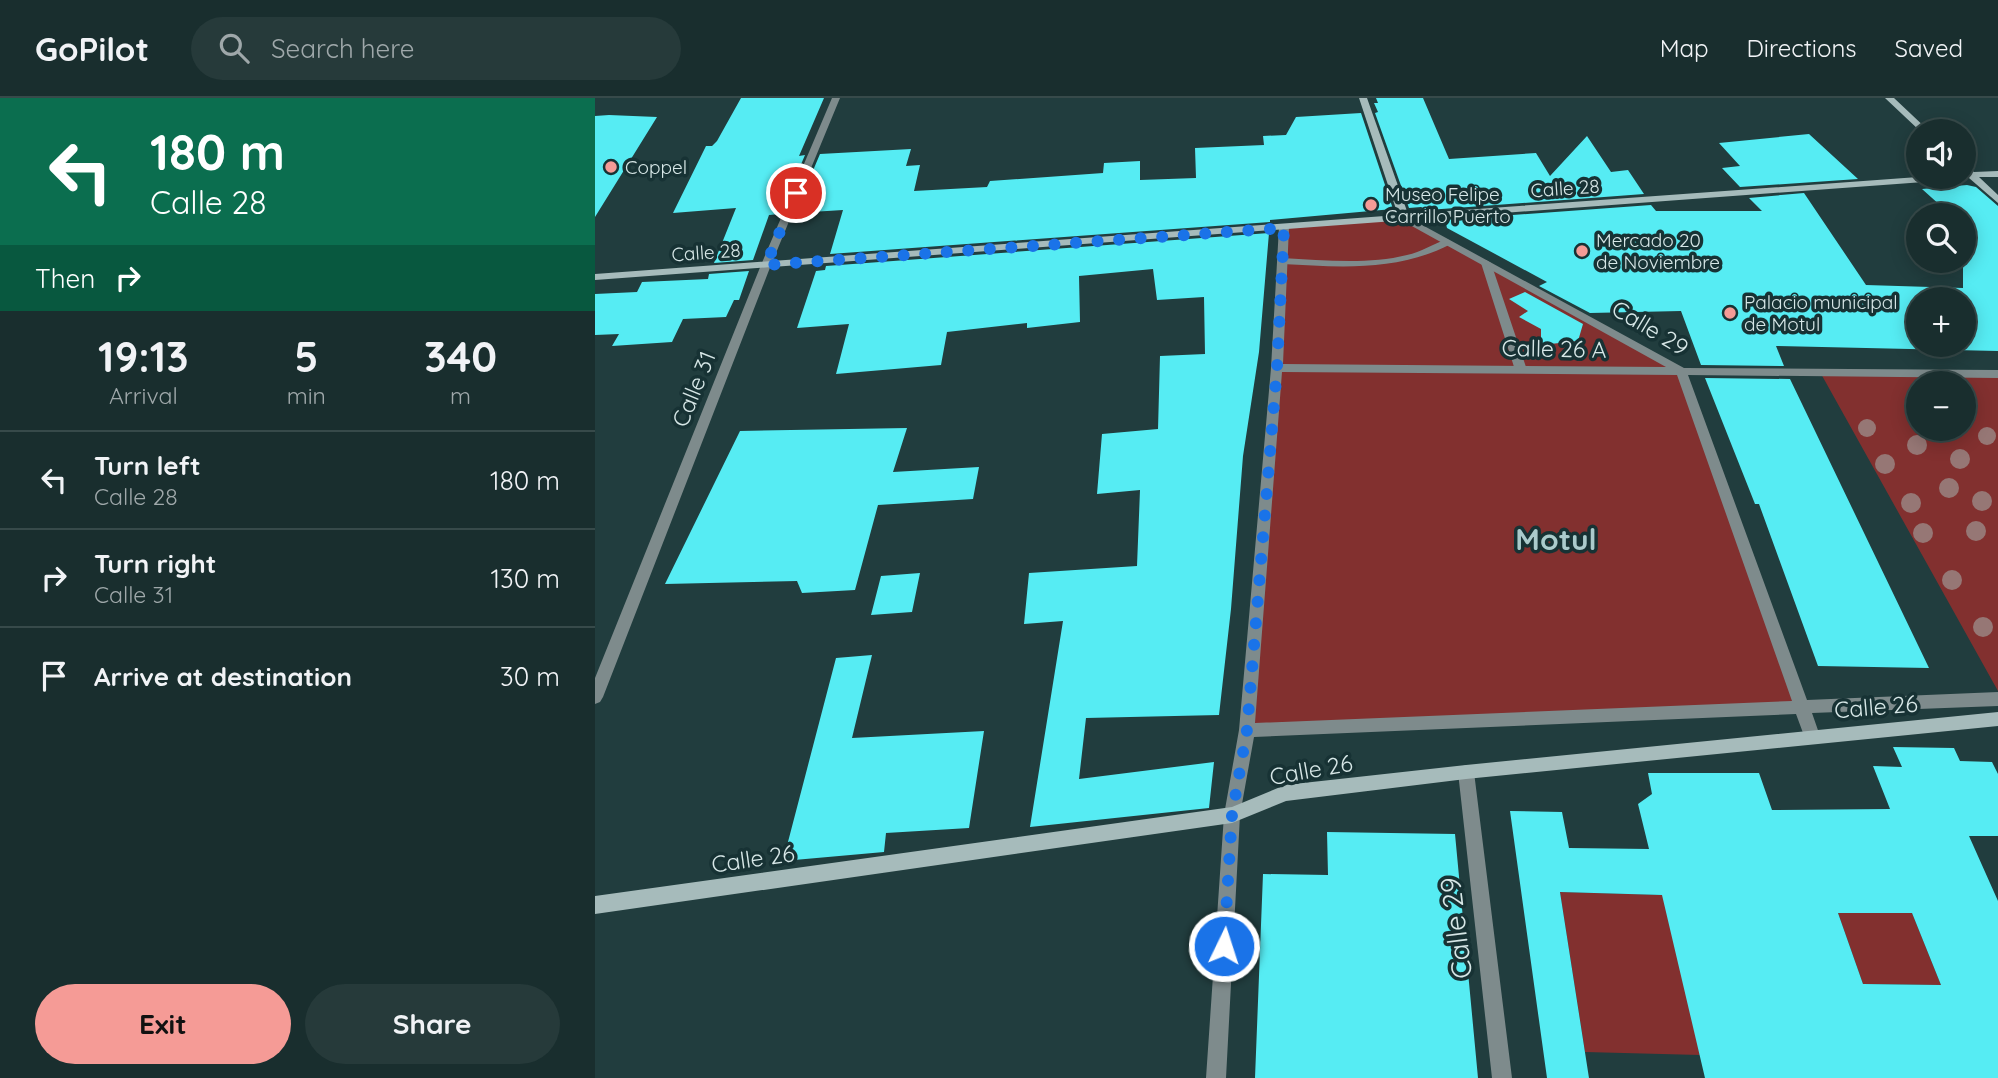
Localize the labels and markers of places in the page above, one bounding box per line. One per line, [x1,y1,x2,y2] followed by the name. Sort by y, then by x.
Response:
[625,155,687,179] place label: Coppel
[603,159,619,175] marker: Coppel
[766,163,826,223] pin
[1385,182,1511,228] place label: Museo Felipe Carrillo Puerto
[1363,197,1379,213] marker: Museo Felipe Carrillo Puerto
[1596,228,1720,274] place label: Mercado 20 de Noviembre
[1574,243,1590,259] marker: Mercado 20 de Noviembre
[1744,290,1898,336] place label: Palacio municipal de Motul
[1722,305,1738,321] marker: Palacio municipal de Motul

